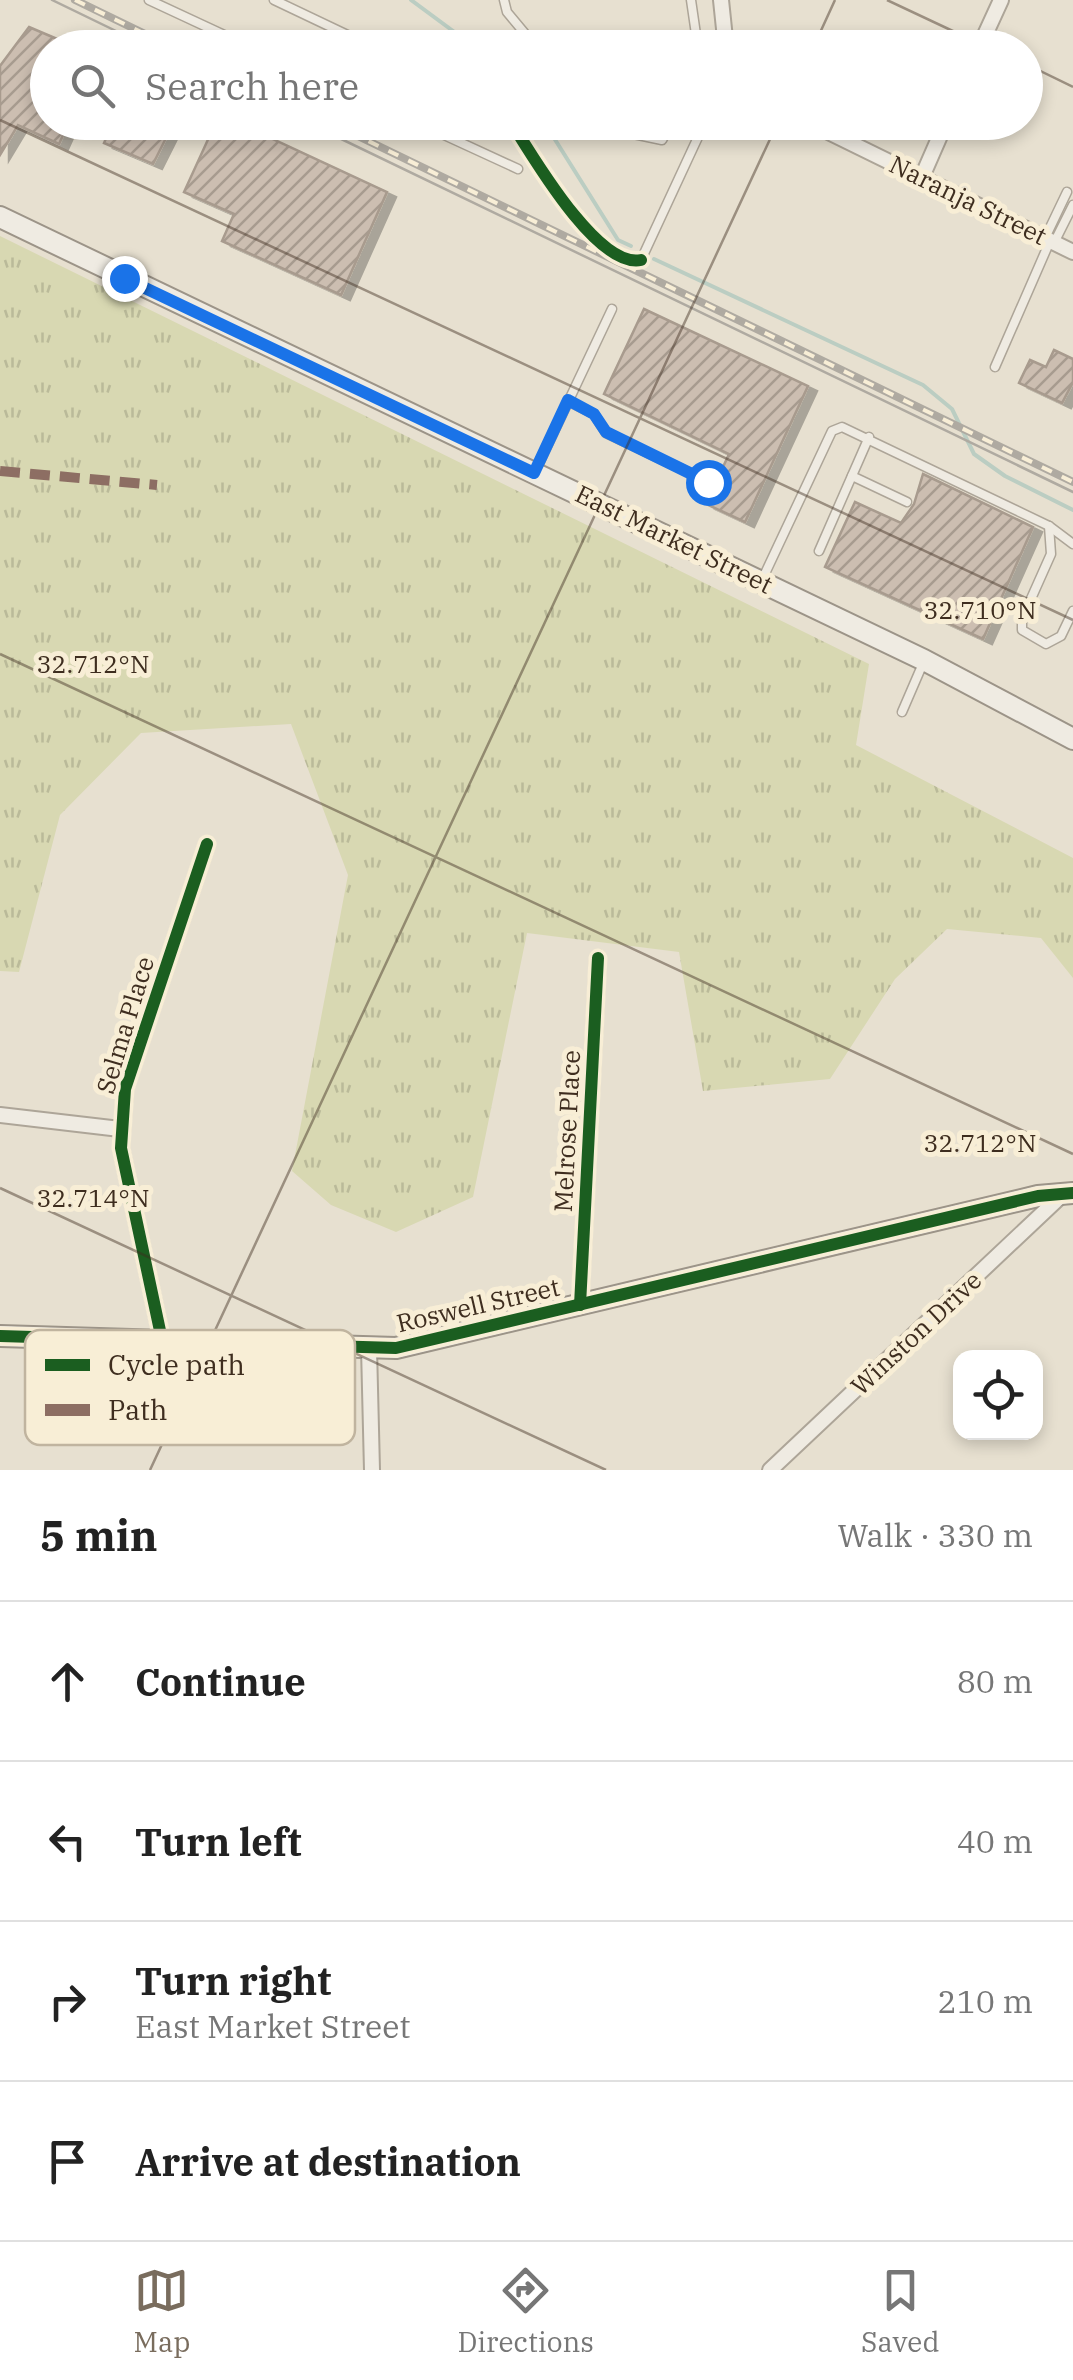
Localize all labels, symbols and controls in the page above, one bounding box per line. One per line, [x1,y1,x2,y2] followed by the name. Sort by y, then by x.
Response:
[30,30,1043,140] search box
[65,58,120,113] icon: search
[145,61,359,110] text: Search here
[884,147,1052,252] street label: Naranja Street
[102,256,148,302] route end
[686,460,732,506] route start
[570,477,778,601] street label: East Market Street
[924,593,1036,626] text: 32.710°N
[37,647,149,680] text: 32.712°N
[88,952,161,1097] street label: Selma Place
[546,1049,587,1213] street label: Melrose Place
[924,1126,1036,1159] text: 32.712°N
[37,1181,149,1214] text: 32.714°N
[843,1263,988,1402] street label: Winston Drive
[393,1270,563,1339] street label: Roswell Street
[25,1330,355,1445] legend
[108,1346,245,1383] text: Cycle path
[953,1350,1043,1440] map controls
[953,1350,1043,1440] button: locate
[108,1391,167,1428] text: Path
[40,1508,158,1563] text: 5 min
[837,1514,1033,1556] text: Walk · 330 m
[40,1654,95,1709] icon: ahead
[135,1657,306,1706] text: Continue
[957,1660,1033,1702] text: 80 m
[40,1814,95,1869] icon: left
[135,1817,302,1866] text: Turn left
[957,1820,1033,1862] text: 40 m
[135,1956,331,2005] text: Turn right
[40,1974,95,2029] icon: right
[937,1980,1033,2022] text: 210 m
[135,2005,411,2047] text: East Market Street
[40,2134,95,2189] icon: arrive
[135,2137,521,2186] text: Arrive at destination
[134,2263,190,2360] tab: Map
[457,2263,594,2360] tab: Directions
[861,2263,939,2360] tab: Saved

